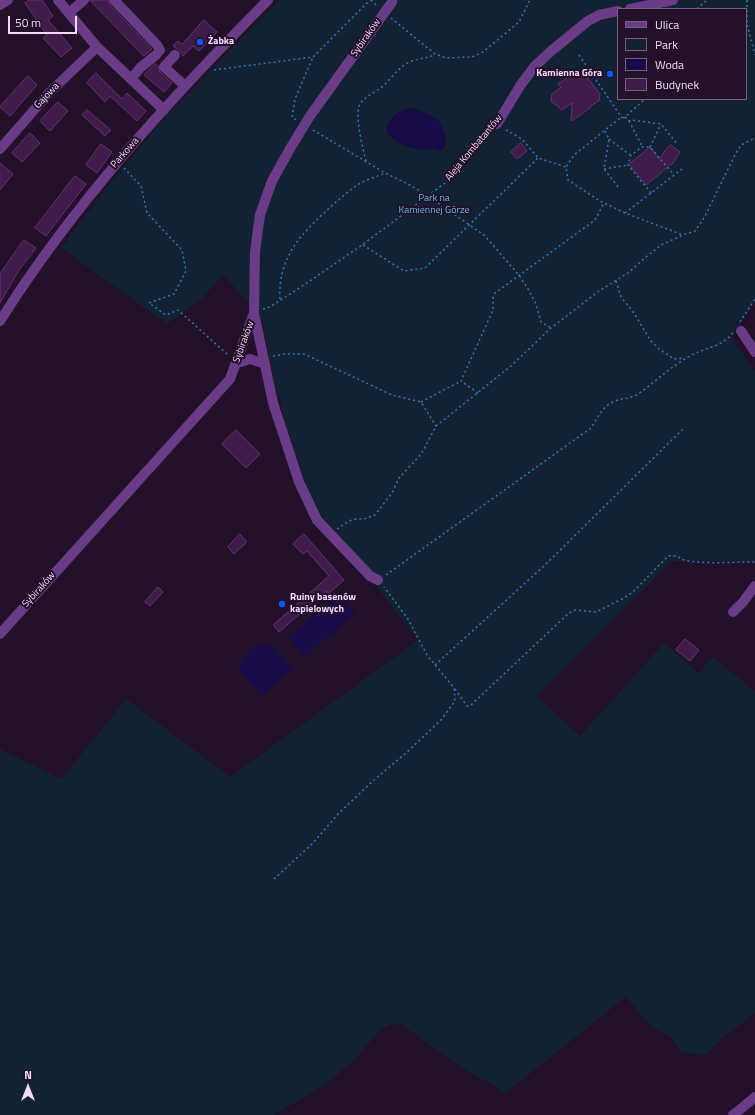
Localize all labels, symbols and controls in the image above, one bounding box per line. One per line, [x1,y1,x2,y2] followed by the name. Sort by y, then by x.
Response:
[10,8,79,34] scale bar
[617,8,747,100] legend
[15,13,41,32] text: 50 m
[655,15,679,34] text: Ulica
[349,17,383,59] street label: Sybiraków
[655,35,678,54] text: Park
[208,36,234,48] place label: Żabka
[195,37,205,47] marker: Żabka
[655,55,684,74] text: Woda
[536,68,602,80] place label: Kamienna Góra
[605,69,615,79] marker: Kamienna Góra
[655,75,699,94] text: Budynek
[32,81,62,111] street label: Gajowa
[443,113,505,183] street label: Aleja Kombatantów
[108,135,142,171] street label: Parkowa
[399,193,469,216] park label: Park na Kamiennej Górze
[231,319,257,365] street label: Sybiraków
[20,570,58,610] street label: Sybiraków
[290,592,356,616] place label: Ruiny basenów kapielowych
[277,599,287,609] marker: Ruiny basenów kapielowych
[8,1067,48,1107] north arrow
[24,1067,32,1083] text: N

